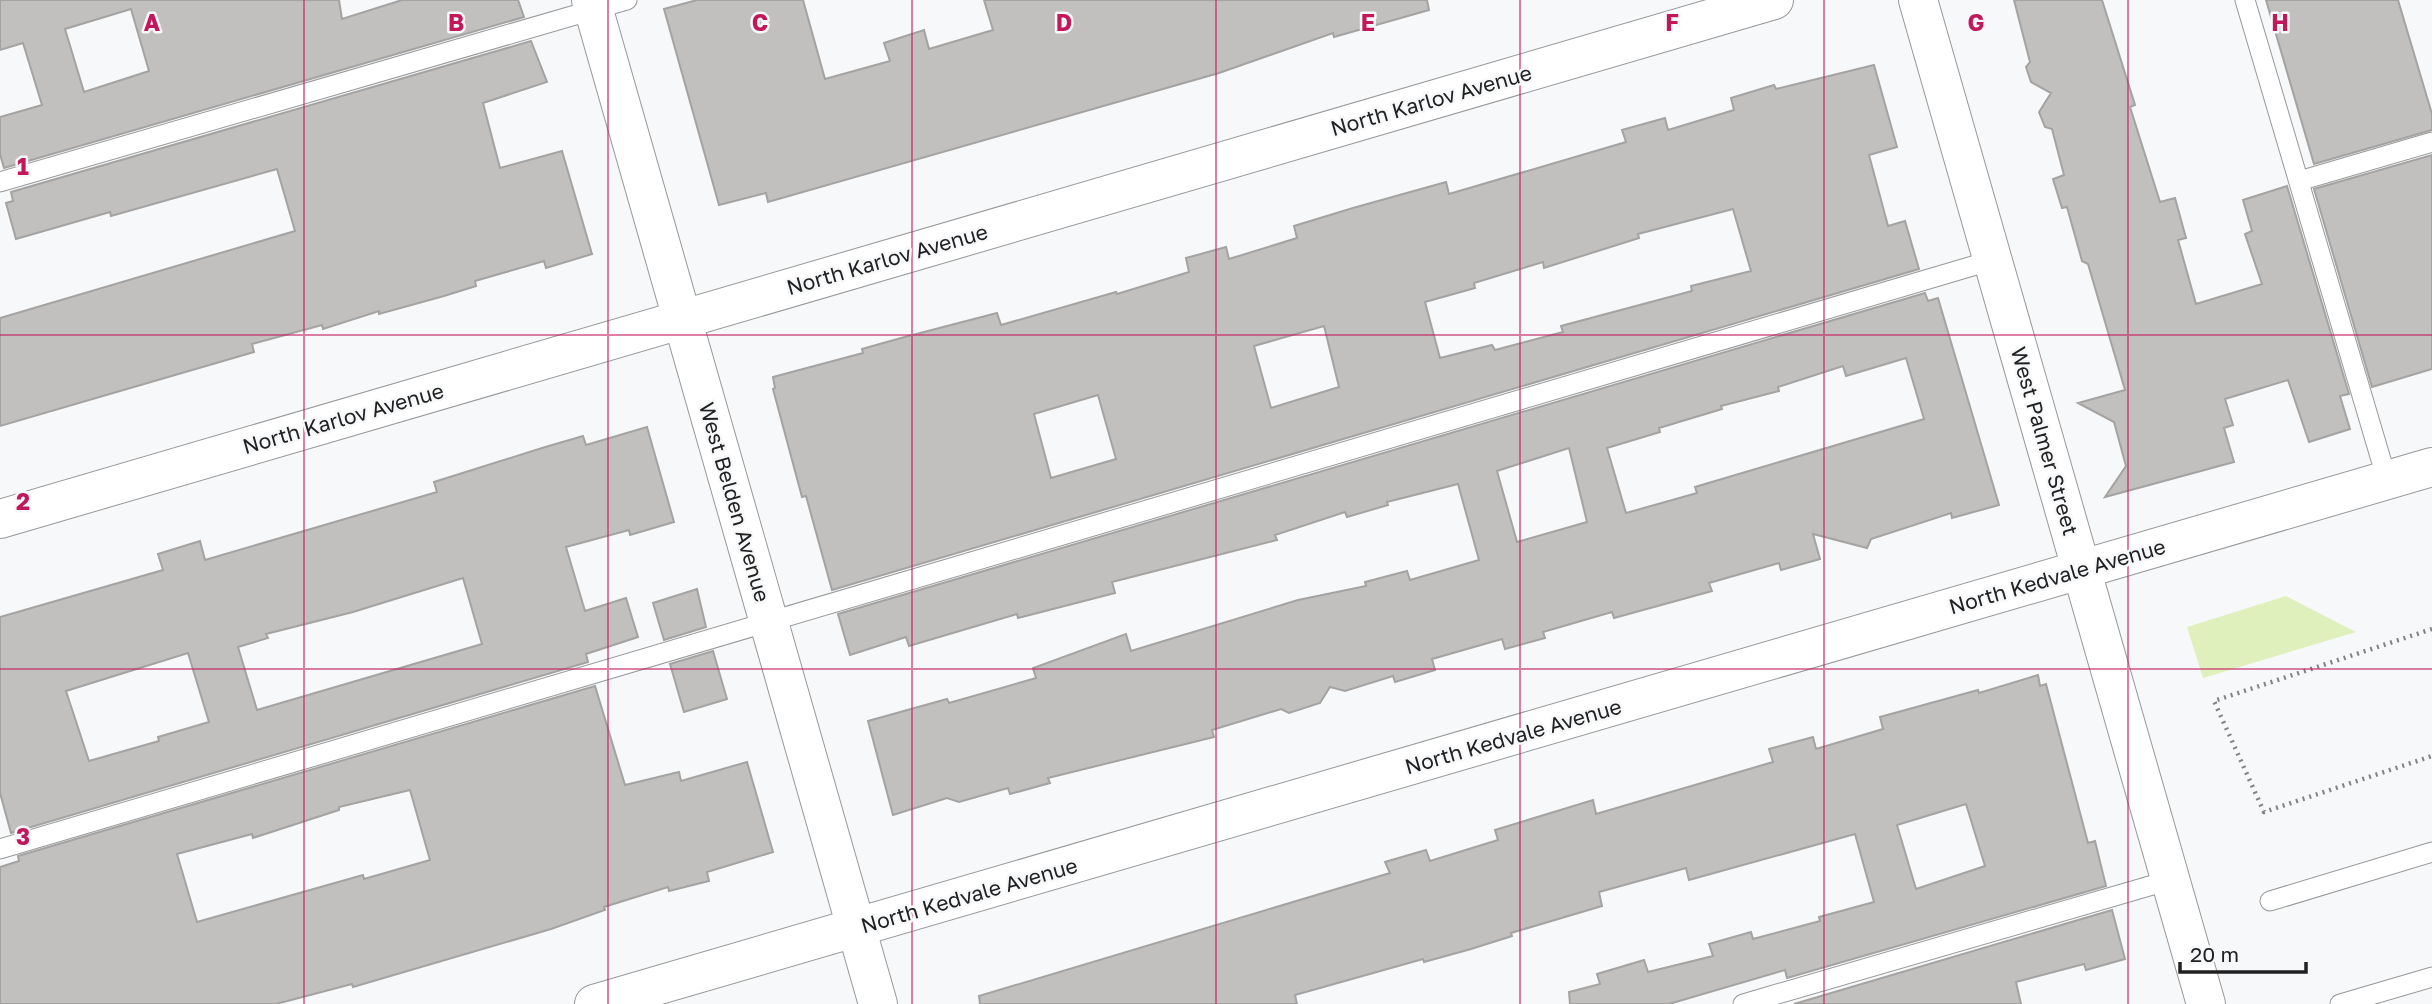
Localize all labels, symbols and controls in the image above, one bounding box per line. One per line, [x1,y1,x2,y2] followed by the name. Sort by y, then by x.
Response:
[144,8,161,36] text: A
[448,8,464,36] text: B
[752,8,768,36] text: C
[1056,8,1072,36] text: D
[1361,8,1375,36] text: E
[1665,8,1679,36] text: F
[1968,8,1984,36] text: G
[2271,8,2289,36] text: H
[1327,59,1535,141] street label: North Karlov Avenue
[17,152,29,180] text: 1
[783,218,991,300] street label: North Karlov Avenue
[2006,344,2084,538] street label: West Palmer Street
[239,377,447,459] street label: North Karlov Avenue
[694,399,776,605] street label: West Belden Avenue
[16,487,30,515] text: 2
[1946,533,2168,619] street label: North Kedvale Avenue
[1402,693,1624,779] street label: North Kedvale Avenue
[16,822,30,850] text: 3
[858,852,1080,938] street label: North Kedvale Avenue
[2180,930,2306,974] scale bar
[2190,941,2239,967] text: 20 m

